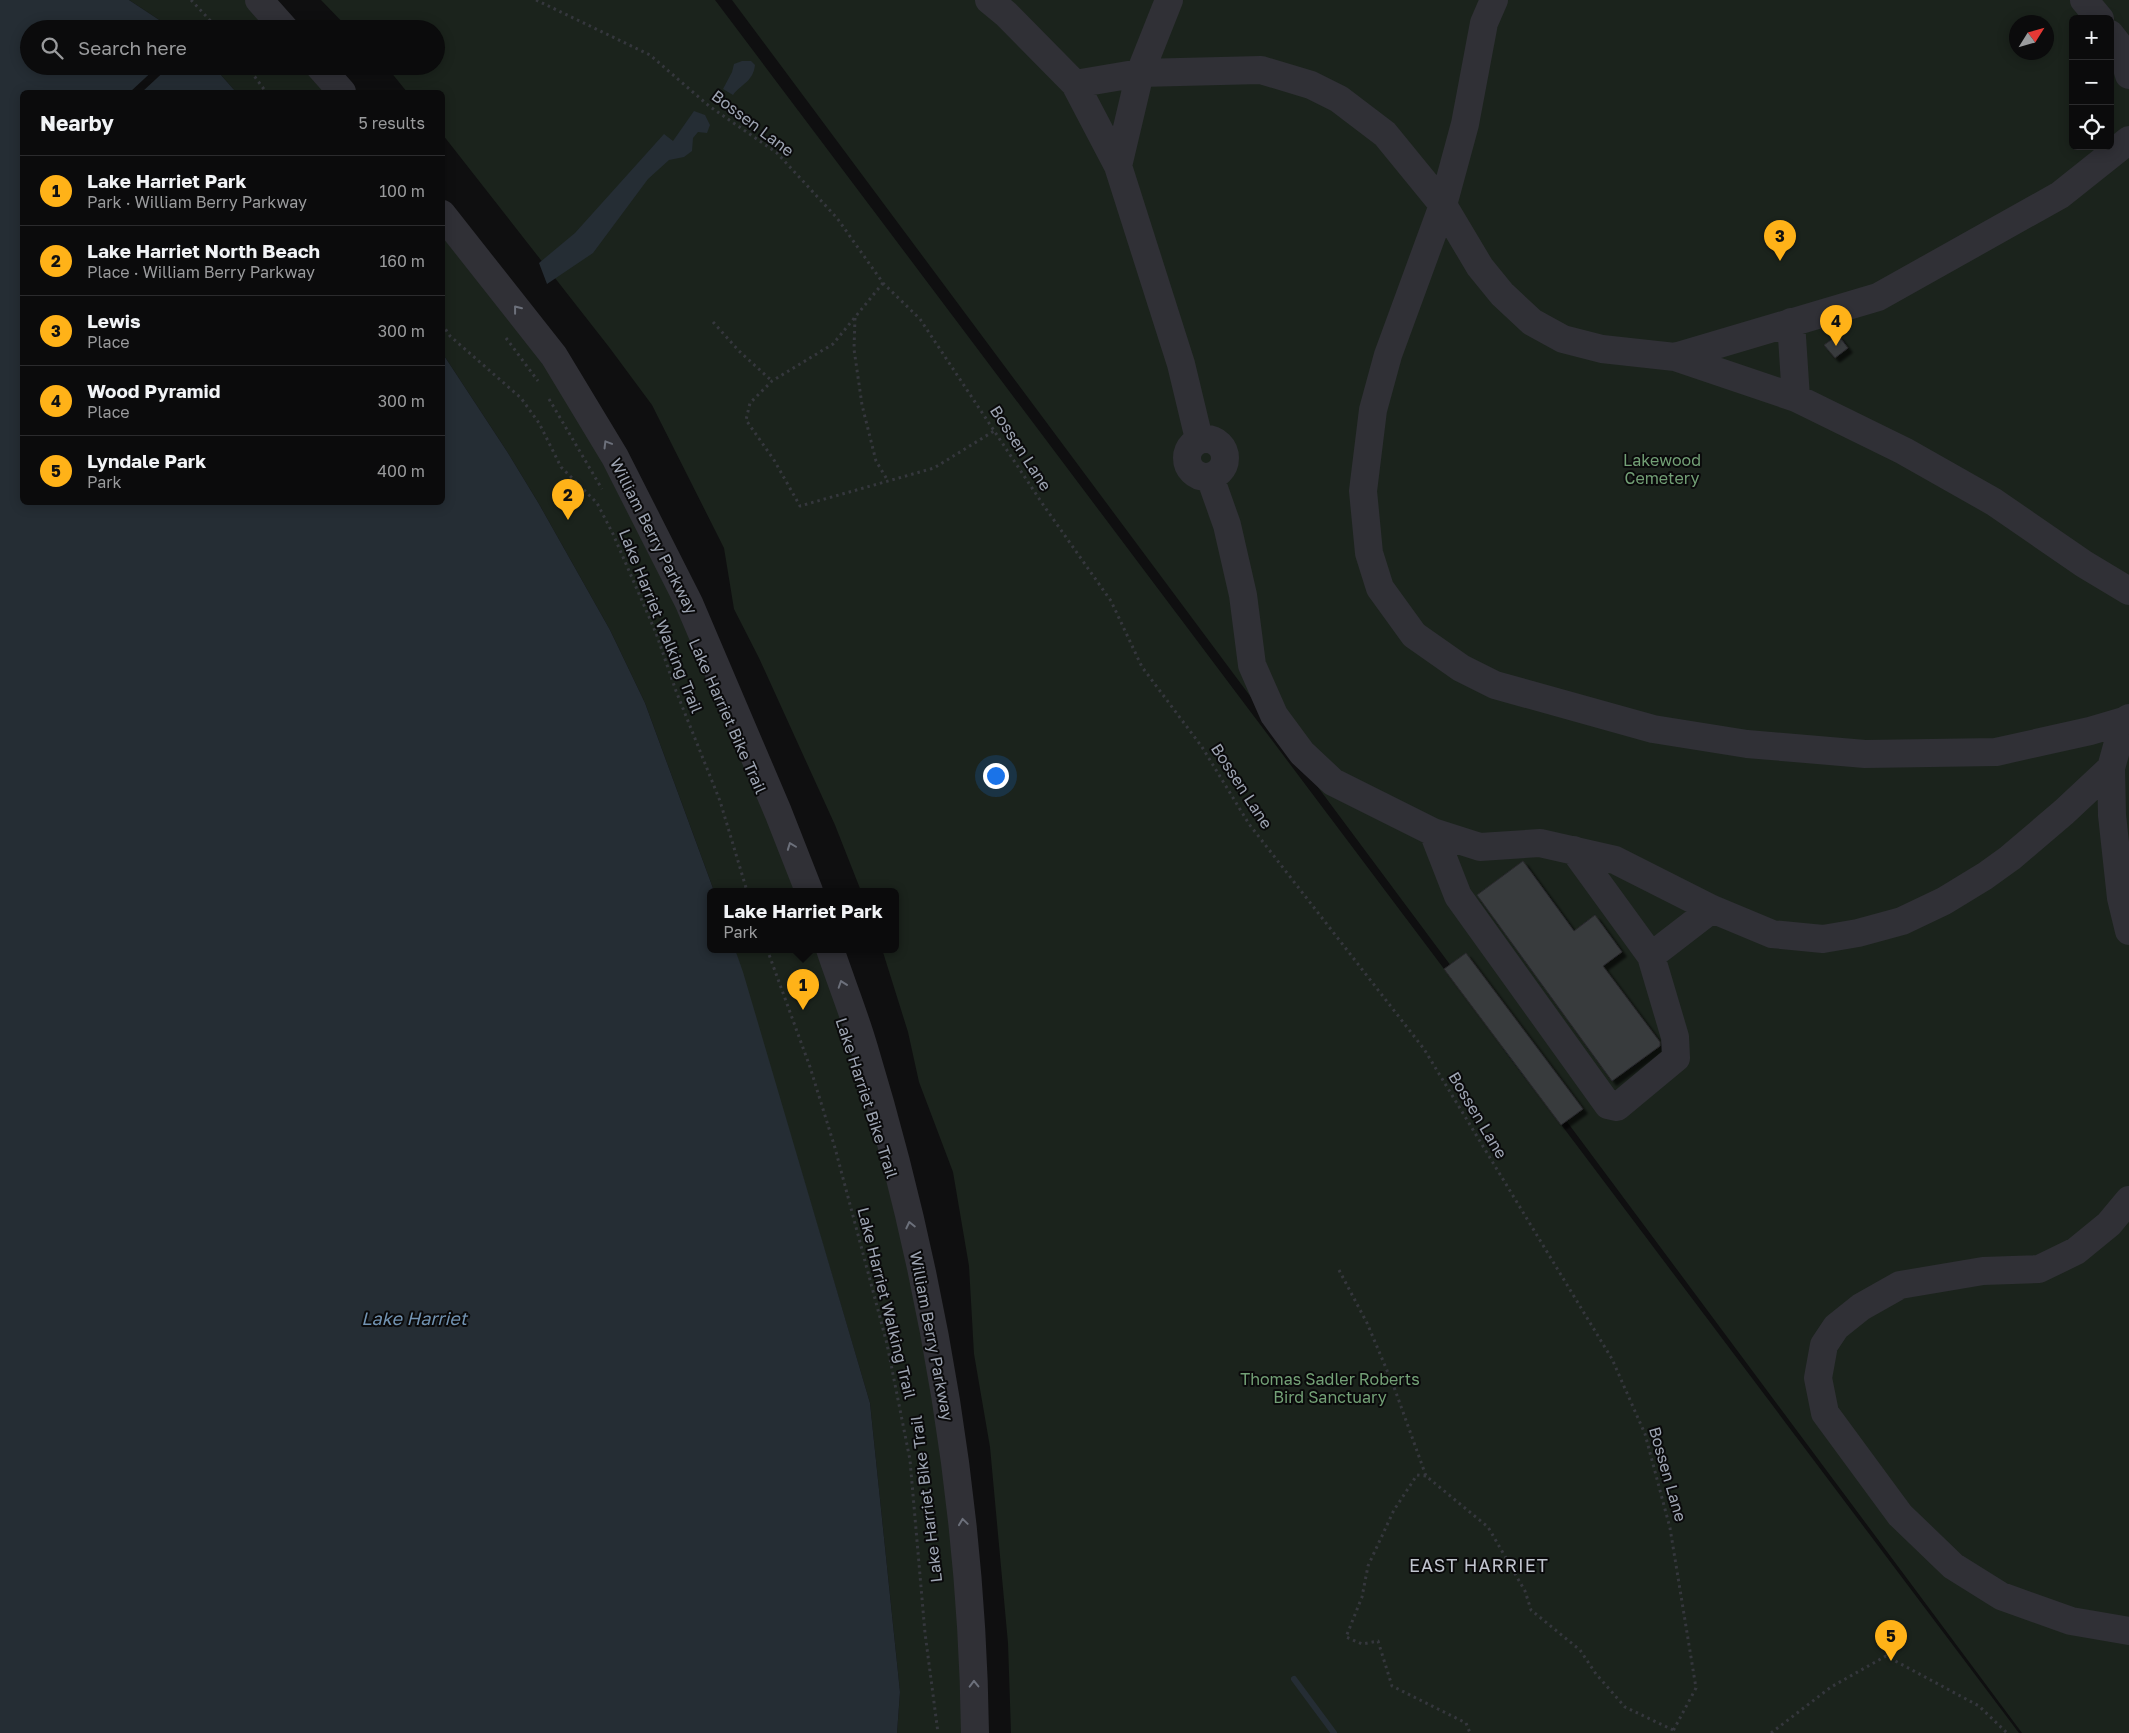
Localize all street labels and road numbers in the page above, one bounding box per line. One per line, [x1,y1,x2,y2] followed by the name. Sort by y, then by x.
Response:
[708,86,798,160] street label: Bossen Lane
[986,402,1056,494] street label: Bossen Lane
[606,455,702,617] street label: William Berry Parkway
[615,526,707,716] street label: Lake Harriet Walking Trail
[685,635,771,797] street label: Lake Harriet Bike Trail
[1207,740,1277,832] street label: Bossen Lane
[832,1015,902,1181] street label: Lake Harriet Bike Trail
[1444,1068,1512,1162] street label: Bossen Lane
[853,1205,921,1401] street label: Lake Harriet Walking Trail
[906,1249,958,1423] street label: William Berry Parkway
[906,1414,946,1584] street label: Lake Harriet Bike Trail
[1645,1424,1691,1524] street label: Bossen Lane

